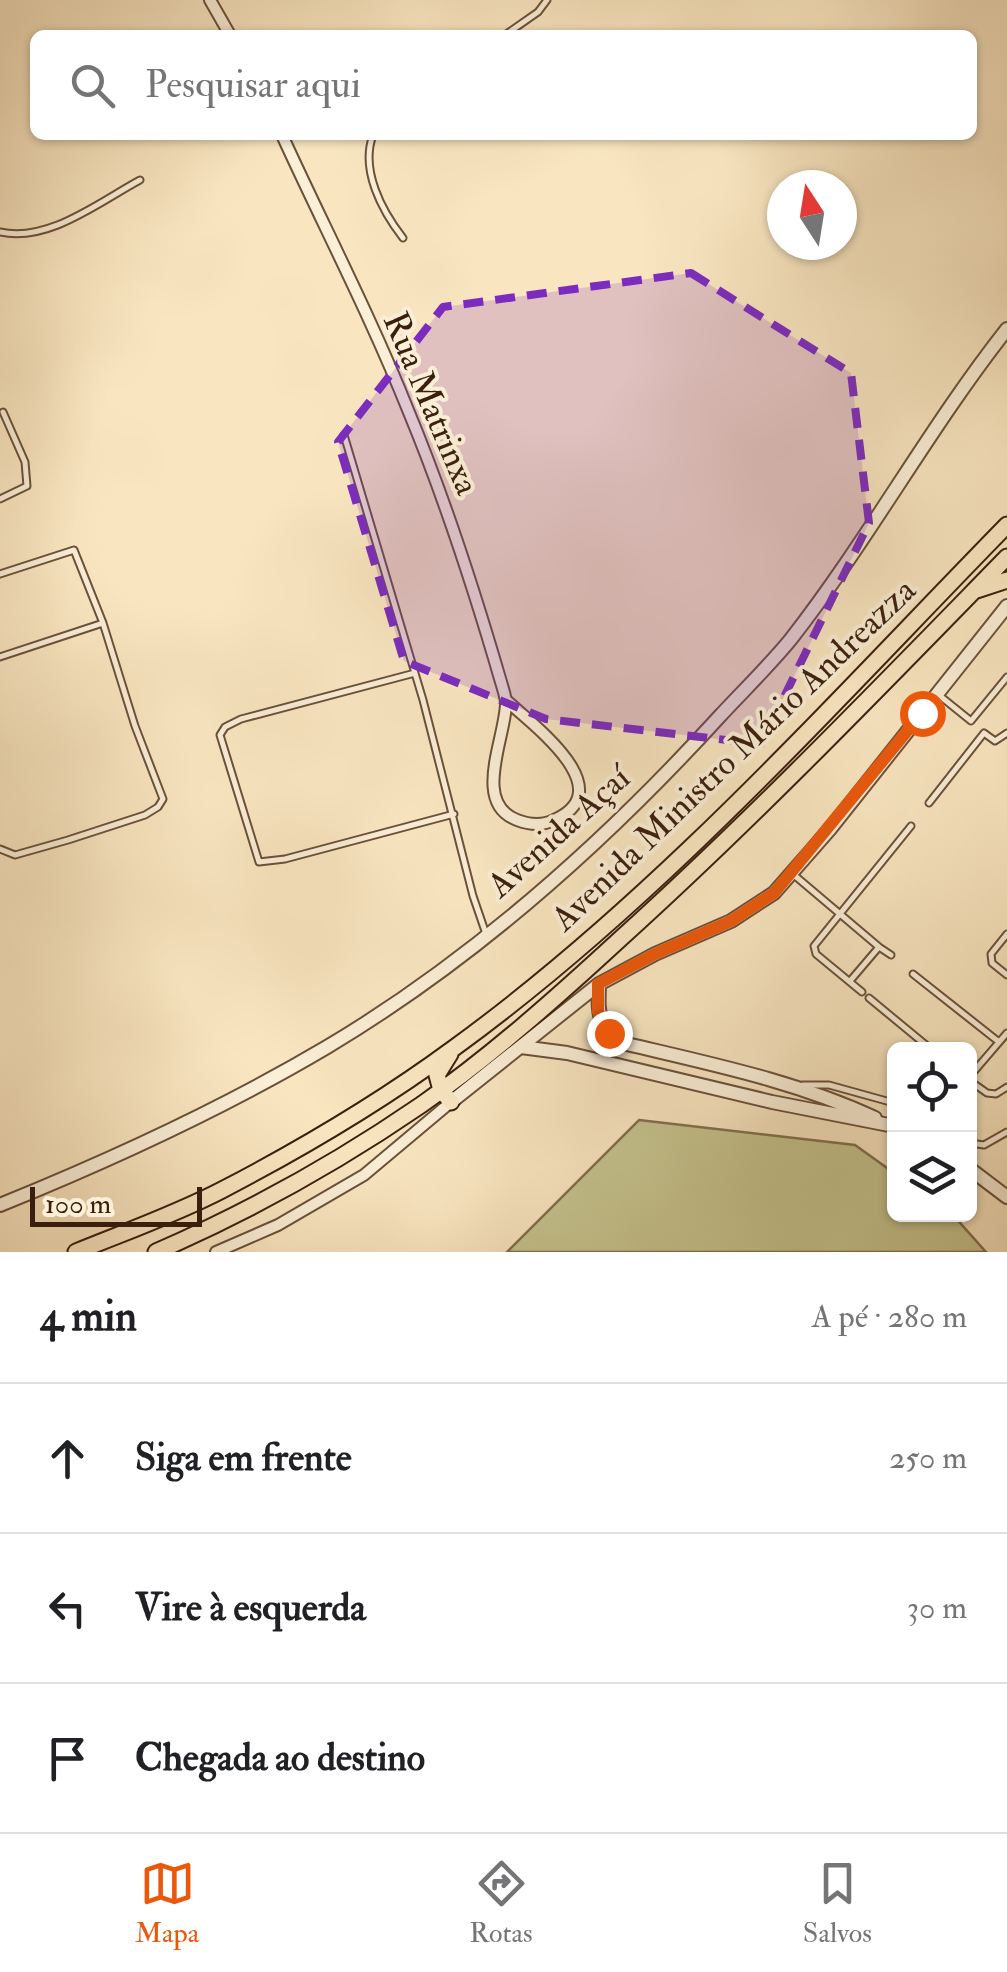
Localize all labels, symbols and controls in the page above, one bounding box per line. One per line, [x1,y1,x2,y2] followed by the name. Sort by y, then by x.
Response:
[30,30,977,140] search box
[65,58,120,113] icon: search
[145,61,361,109] text: Pesquisar aqui
[767,170,857,260] north arrow
[373,305,490,502] street label: Rua Matrinxa
[541,568,926,941] street label: Avenida Ministro Mário Andreazza
[900,691,946,737] route start
[477,754,641,908] street label: Avenida Açaí
[587,1011,633,1057] route end
[887,1042,977,1222] map controls
[887,1042,977,1132] button: locate
[887,1132,977,1222] button: layers
[30,1182,202,1226] scale bar
[45,1187,111,1222] text: 100 m
[40,1291,137,1343] text: 4 min
[811,1297,967,1337] text: A pé · 280 m
[40,1431,95,1486] icon: ahead
[135,1434,352,1482] text: Siga em frente
[889,1438,967,1478] text: 250 m
[40,1581,95,1636] icon: left
[135,1584,366,1632] text: Vire à esquerda
[907,1588,967,1628] text: 30 m
[40,1731,95,1786] icon: arrive
[135,1734,425,1782] text: Chegada ao destino
[135,1856,199,1951] tab: Mapa
[469,1856,533,1951] tab: Rotas
[803,1856,872,1951] tab: Salvos

